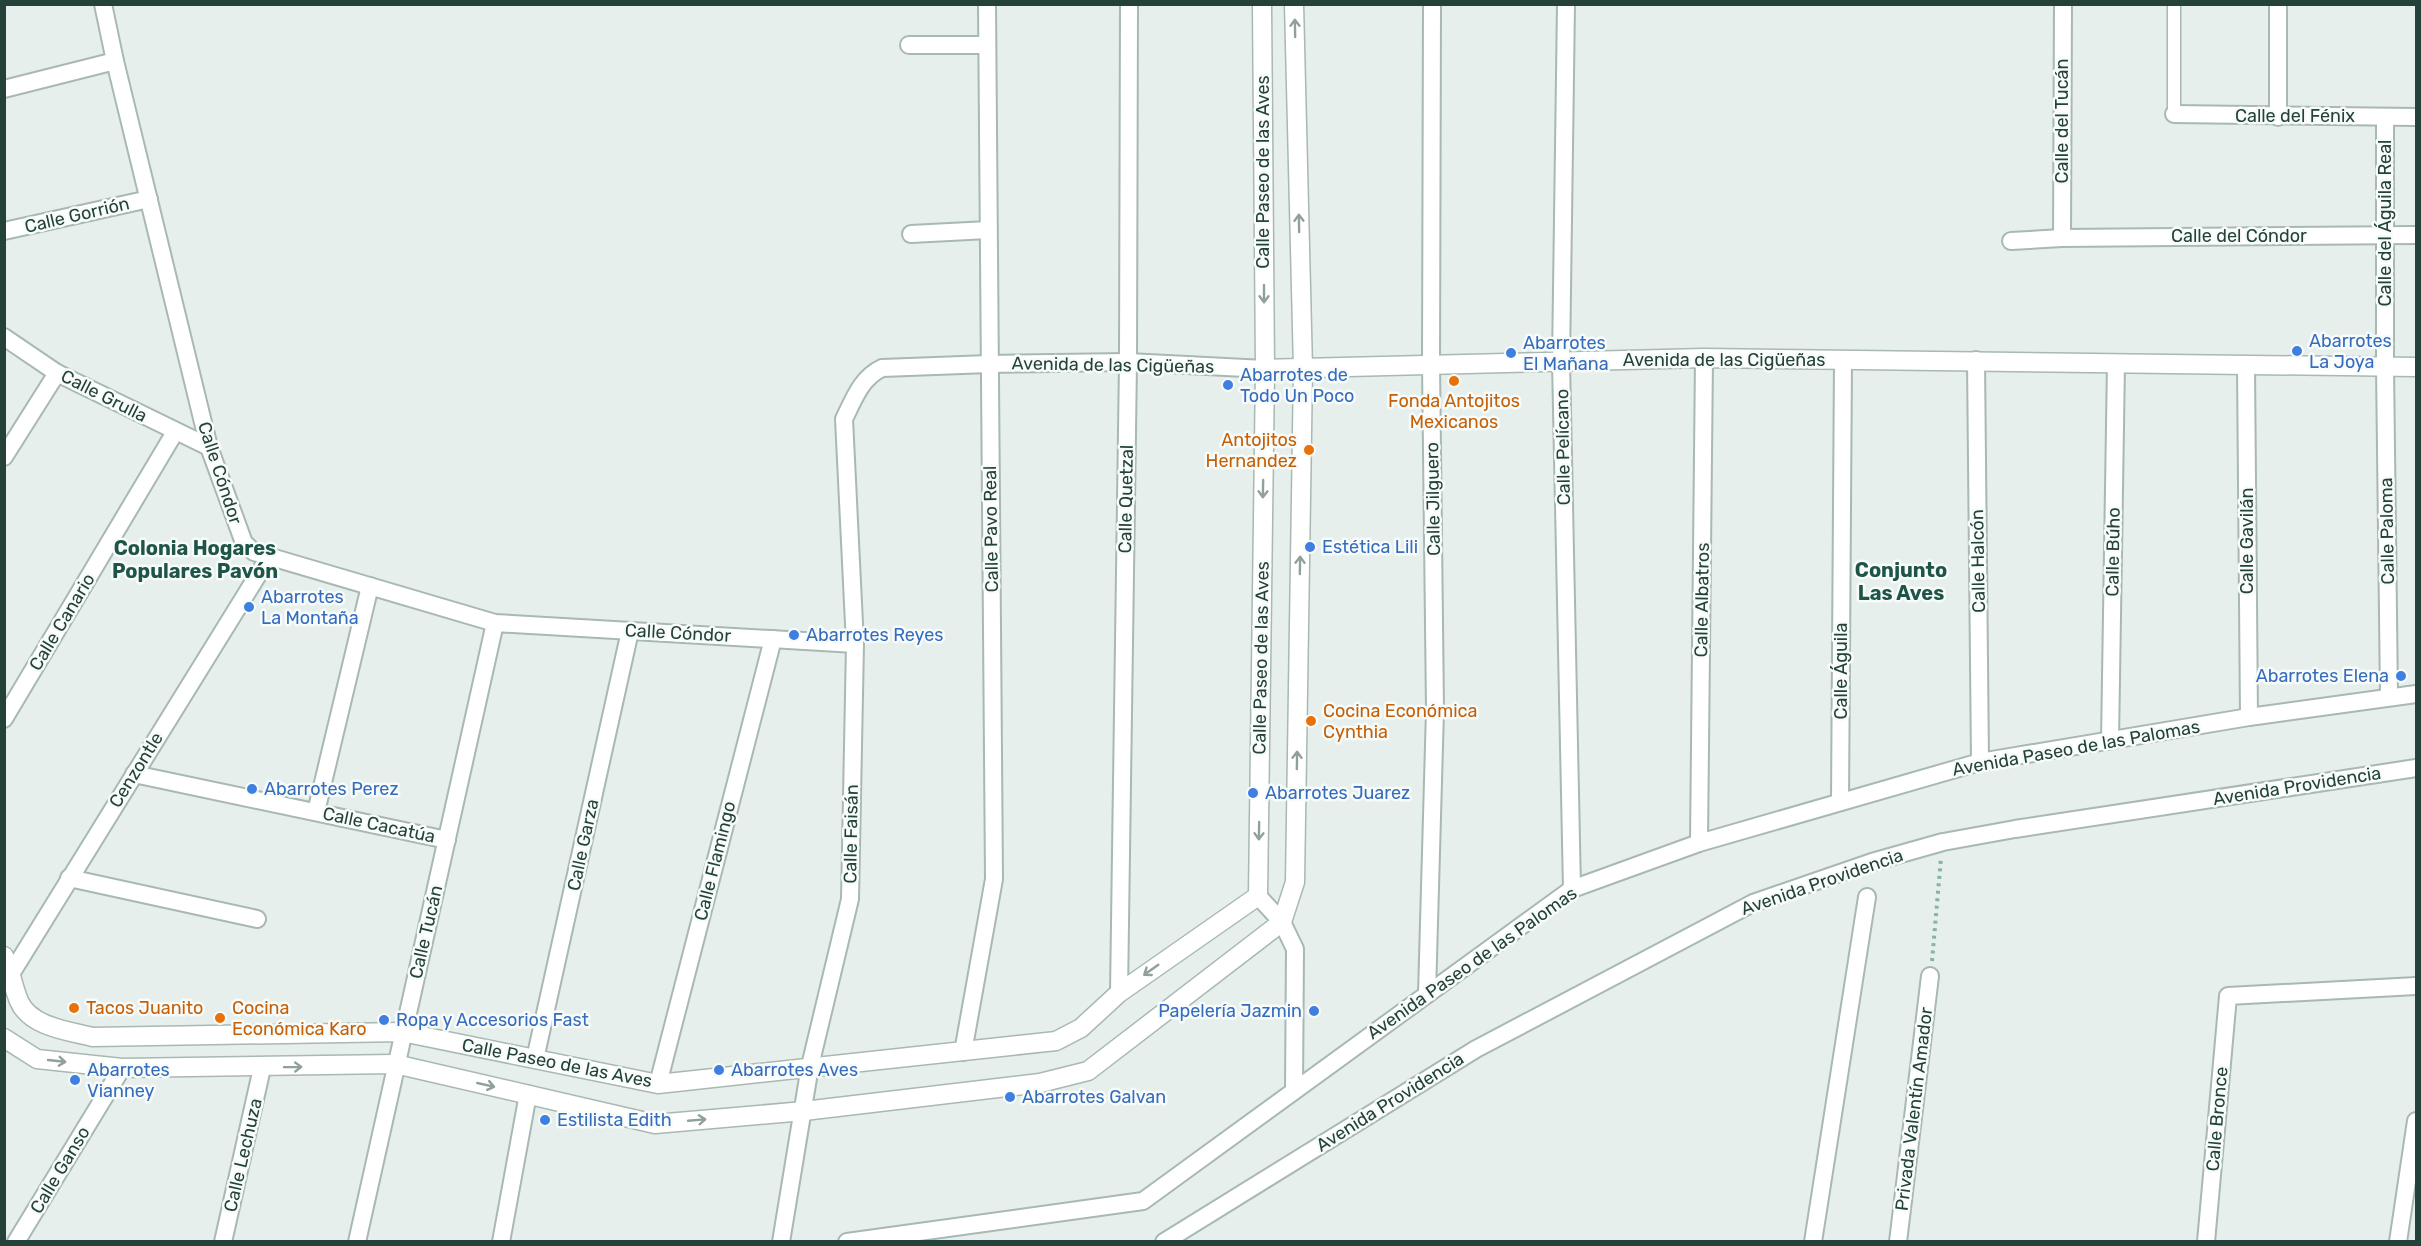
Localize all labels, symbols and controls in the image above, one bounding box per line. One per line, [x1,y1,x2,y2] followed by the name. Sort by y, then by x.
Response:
[1289,19,1301,39] one-way arrow
[2051,59,2073,183] street label: Calle del Tucán
[1252,75,1274,269] street label: Calle Paseo de las Aves
[2235,105,2355,127] street label: Calle del Fénix
[2374,140,2396,306] street label: Calle del Águila Real
[22,192,132,238] street label: Calle Gorrión
[1294,214,1305,234] one-way arrow
[2171,225,2307,247] street label: Calle del Cóndor
[1258,283,1270,303] one-way arrow
[2309,330,2392,373] place label: Abarrotes La Joya
[1523,332,1609,375] place label: Abarrotes El Mañana
[2290,344,2304,358] marker: Abarrotes La Joya
[1504,346,1518,360] marker: Abarrotes El Mañana
[1623,349,1825,371] street label: Avenida de las Cigüeñas
[1011,352,1215,378] street label: Avenida de las Cigüeñas
[1240,364,1354,407] place label: Abarrotes de Todo Un Poco
[57,365,151,427] street label: Calle Grulla
[1447,374,1461,388] marker: Fonda Antojitos Mexicanos
[1221,378,1235,392] marker: Abarrotes de Todo Un Poco
[1551,389,1575,505] street label: Calle Pelícano
[1388,390,1520,433] place label: Fonda Antojitos Mexicanos
[193,419,247,527] street label: Calle Cóndor
[1206,429,1297,472] place label: Antojitos Hernandez
[1421,442,1445,556] street label: Calle Jilguero
[1302,443,1316,457] marker: Antojitos Hernandez
[1114,444,1138,554] street label: Calle Quetzal
[979,465,1003,593] street label: Calle Pavo Real
[2375,477,2399,585] street label: Calle Paloma
[1257,478,1269,498] one-way arrow
[2236,488,2258,594] street label: Calle Gavilán
[2101,507,2125,597] street label: Calle Búho
[1966,509,1990,613] street label: Calle Halcón
[112,536,278,583] district label: Colonia Hogares Populares Pavón
[1322,536,1418,558] place label: Estética Lili
[1303,540,1317,554] marker: Estética Lili
[1690,542,1714,658] street label: Calle Albatros
[1294,556,1306,576] one-way arrow
[1855,558,1947,605] district label: Conjunto Las Aves
[1248,561,1274,755] street label: Calle Paseo de las Aves
[24,569,100,675] street label: Calle Canario
[261,586,359,629] place label: Abarrotes La Montaña
[242,600,256,614] marker: Abarrotes La Montaña
[624,619,732,647] street label: Calle Cóndor
[1830,623,1852,719] street label: Calle Águila
[806,624,943,646] place label: Abarrotes Reyes
[787,628,801,642] marker: Abarrotes Reyes
[2256,665,2389,687] place label: Abarrotes Elena
[2394,669,2408,683] marker: Abarrotes Elena
[1323,700,1477,743] place label: Cocina Económica Cynthia
[1304,714,1318,728] marker: Cocina Económica Cynthia
[1950,715,2202,781] street label: Avenida Paseo de las Palomas
[104,728,168,812] street label: Cenzontle
[1291,751,1303,771] one-way arrow
[2211,762,2383,810] street label: Avenida Providencia
[264,778,399,800] place label: Abarrotes Perez
[245,782,259,796] marker: Abarrotes Perez
[1265,782,1410,804] place label: Abarrotes Juarez
[839,784,863,884] street label: Calle Faisán
[1246,786,1260,800] marker: Abarrotes Juarez
[563,797,603,893] street label: Calle Garza
[690,799,740,923] street label: Calle Flamingo
[321,802,437,848] street label: Calle Cacatúa
[1253,820,1264,840] one-way arrow
[1738,844,1906,920] street label: Avenida Providencia
[1363,882,1581,1044] street label: Avenida Paseo de las Palomas
[405,883,447,981] street label: Calle Tucán
[1144,964,1160,976] one-way arrow
[86,997,203,1019] place label: Tacos Juanito
[232,997,367,1040] place label: Cocina Económica Karo
[1158,1000,1302,1022] place label: Papelería Jazmin
[67,1001,81,1015] marker: Tacos Juanito
[1307,1004,1321,1018] marker: Papelería Jazmin
[1891,1006,1937,1212] street label: Privada Valentín Amador
[396,1009,589,1031] place label: Ropa y Accesorios Fast
[213,1011,227,1025] marker: Cocina Económica Karo
[377,1013,391,1027] marker: Ropa y Accesorios Fast
[460,1034,654,1092] street label: Calle Paseo de las Aves
[1312,1048,1468,1156] street label: Avenida Providencia
[46,1056,66,1067] one-way arrow
[87,1059,170,1102] place label: Abarrotes Vianney
[731,1059,858,1081] place label: Abarrotes Aves
[283,1061,303,1073] one-way arrow
[712,1063,726,1077] marker: Abarrotes Aves
[2201,1066,2233,1172] street label: Calle Bronce
[68,1073,82,1087] marker: Abarrotes Vianney
[476,1079,495,1091] one-way arrow
[1022,1086,1166,1108] place label: Abarrotes Galvan
[1003,1090,1017,1104] marker: Abarrotes Galvan
[219,1096,267,1214] street label: Calle Lechuza
[557,1109,672,1131] place label: Estilista Edith
[538,1113,552,1127] marker: Estilista Edith
[687,1114,707,1125] one-way arrow
[25,1122,95,1218] street label: Calle Ganso

